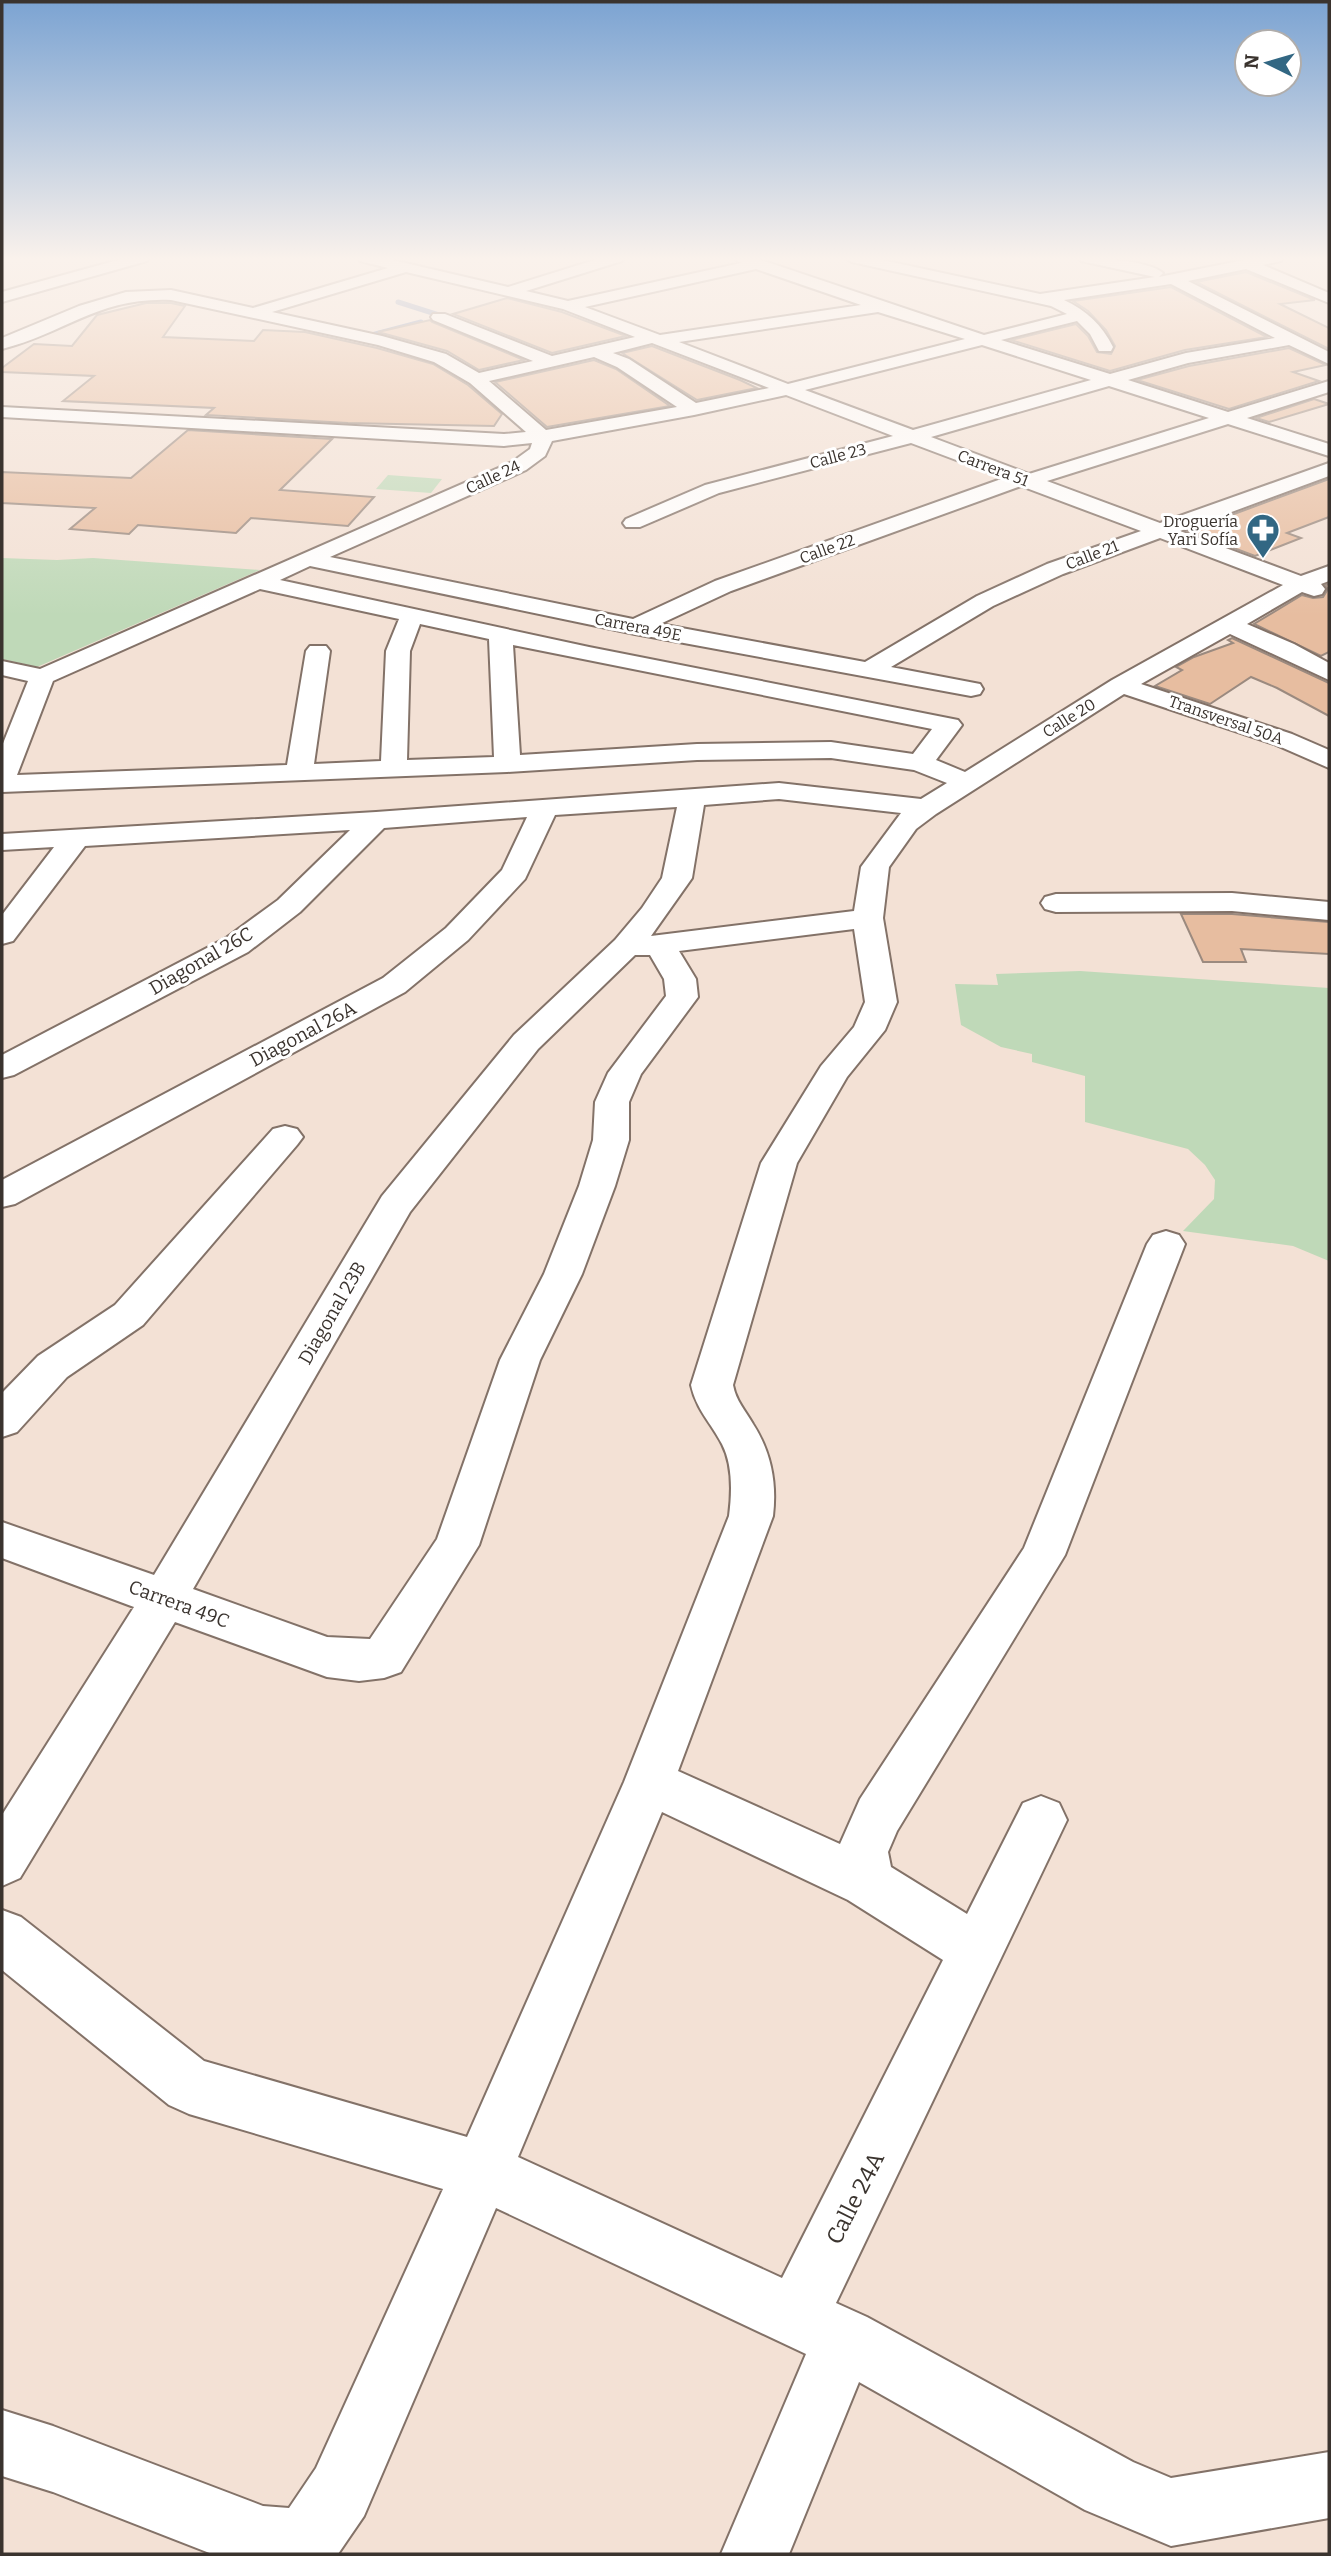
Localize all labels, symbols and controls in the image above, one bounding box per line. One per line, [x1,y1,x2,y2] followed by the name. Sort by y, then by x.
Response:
[1233,28,1303,98] north arrow
[1239,53,1264,70] text: N
[808,439,868,473] street label: Calle 23
[955,446,1032,490] street label: Carrera 51
[463,456,524,498] street label: Calle 24
[1244,511,1282,560] pharmacy icon: Droguería Yari Sofía
[1163,512,1238,549] place label: Droguería Yari Sofía
[797,530,857,568] street label: Calle 22
[1063,536,1122,574] street label: Calle 21
[593,609,683,645] street label: Carrera 49E
[1166,691,1286,749] street label: Transversal 50A
[1039,694,1099,742] street label: Calle 20
[145,922,257,1000] street label: Diagonal 26C
[246,996,361,1072] street label: Diagonal 26A
[293,1257,371,1369] street label: Diagonal 23B
[126,1575,232,1633] street label: Carrera 49C
[820,2147,890,2249] street label: Calle 24A

